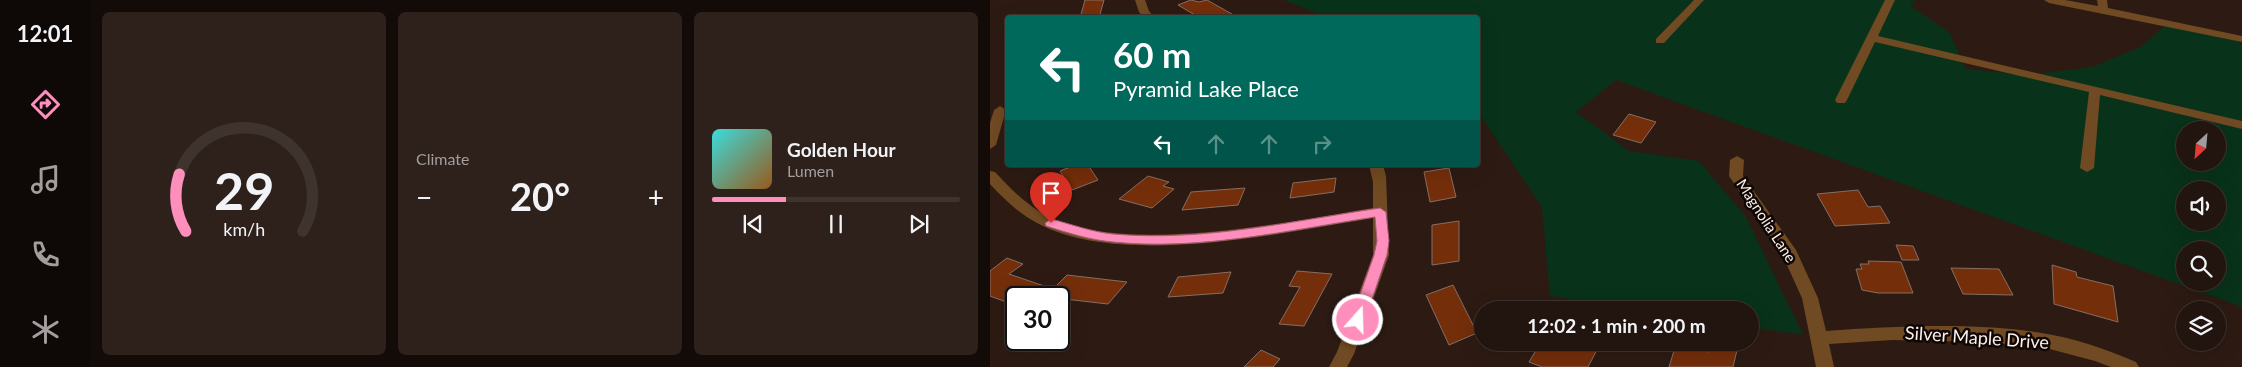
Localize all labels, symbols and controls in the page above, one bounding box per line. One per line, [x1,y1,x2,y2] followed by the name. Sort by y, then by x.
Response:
[17,20,73,47] text: 12:01
[1113,33,1191,75] text: 60 m
[1030,35,1095,100] icon: left
[1113,75,1299,102] text: Pyramid Lake Place
[28,87,63,122] icon: directions
[2176,121,2226,171] north arrow
[2176,121,2226,351] map controls
[1149,130,1177,158] icon: left
[1202,130,1230,158] icon: ahead
[1255,130,1283,158] icon: ahead
[1308,130,1336,158] icon: right
[787,138,896,161] text: Golden Hour
[416,149,469,168] text: Climate
[214,159,274,221] text: 29
[787,161,834,180] text: Lumen
[28,162,63,197] icon: music
[1030,172,1072,223] pin
[510,173,570,219] text: 20°
[1733,175,1800,266] street label: Magnolia Lane
[1037,179,1065,207] icon: arrive
[416,180,432,214] text: −
[648,180,664,214] text: +
[2176,181,2226,231] button: sound
[739,210,767,238] icon: previous
[822,210,850,238] icon: pause
[905,210,933,238] icon: next
[223,218,265,240] text: km/h
[28,237,63,272] icon: phone
[2176,241,2226,291] button: search
[1005,286,1070,351] speed limit sign: 30
[1331,293,1383,345] position arrow
[2176,301,2226,351] button: layers
[28,312,63,347] icon: climate
[1527,314,1706,337] text: 12:02 · 1 min · 200 m
[1904,321,2050,353] street label: Silver Maple Drive

